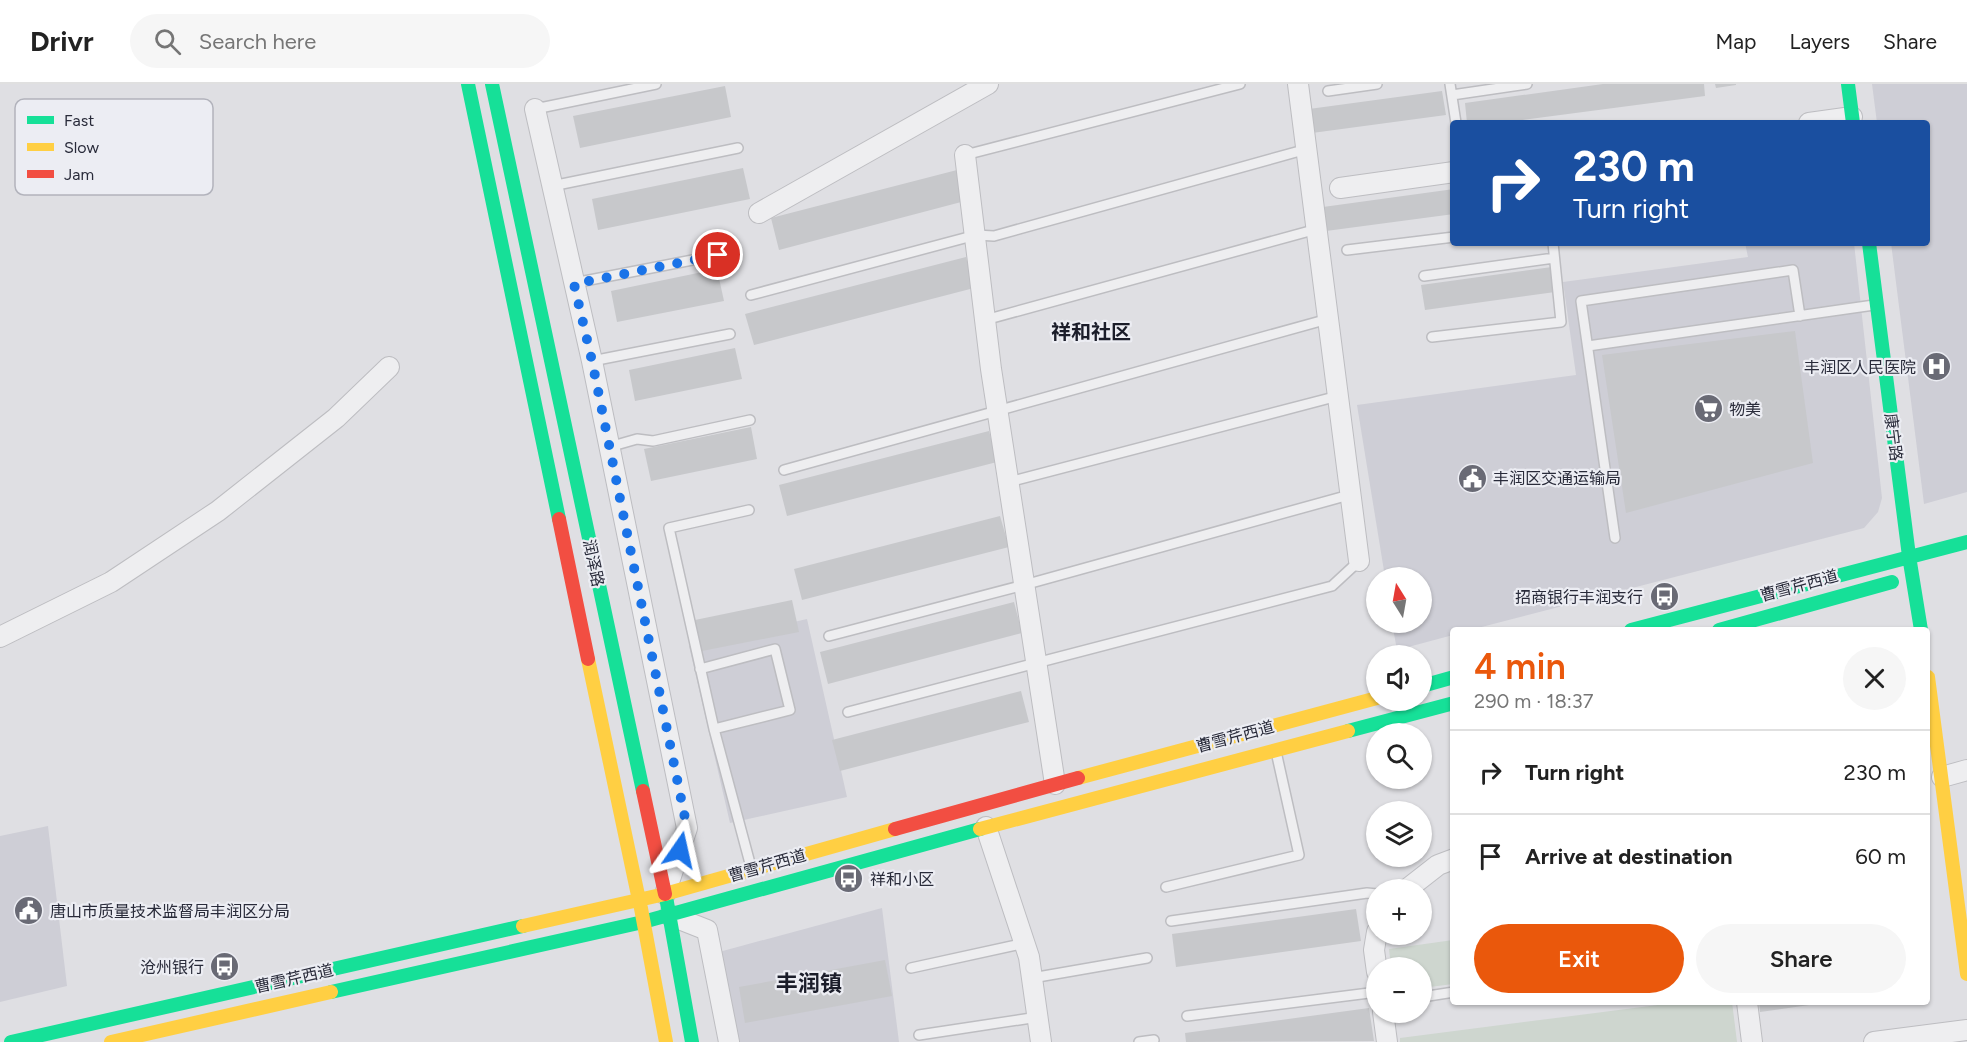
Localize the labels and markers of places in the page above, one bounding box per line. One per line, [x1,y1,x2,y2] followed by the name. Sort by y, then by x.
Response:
[692,229,743,280] pin
[1921,351,1953,383] hospital icon: 丰润区人民医院
[1804,358,1916,377] place label: 丰润区人民医院
[1692,393,1724,425] supermarket icon: 物美
[1729,400,1761,419] place label: 物美
[1456,462,1488,494] public building icon: 丰润区交通运输局
[1493,469,1621,488] place label: 丰润区交通运输局
[1648,581,1680,613] bus stop icon: 招商银行丰润支行
[1515,588,1643,607] place label: 招商银行丰润支行
[833,863,865,895] bus stop icon: 祥和小区
[870,870,934,889] place label: 祥和小区
[13,895,45,927] public building icon: 唐山市质量技术监督局丰润区分局
[50,902,290,921] place label: 唐山市质量技术监督局丰润区分局
[209,951,241,983] bus stop icon: 沧州银行
[140,958,204,977] place label: 沧州银行

